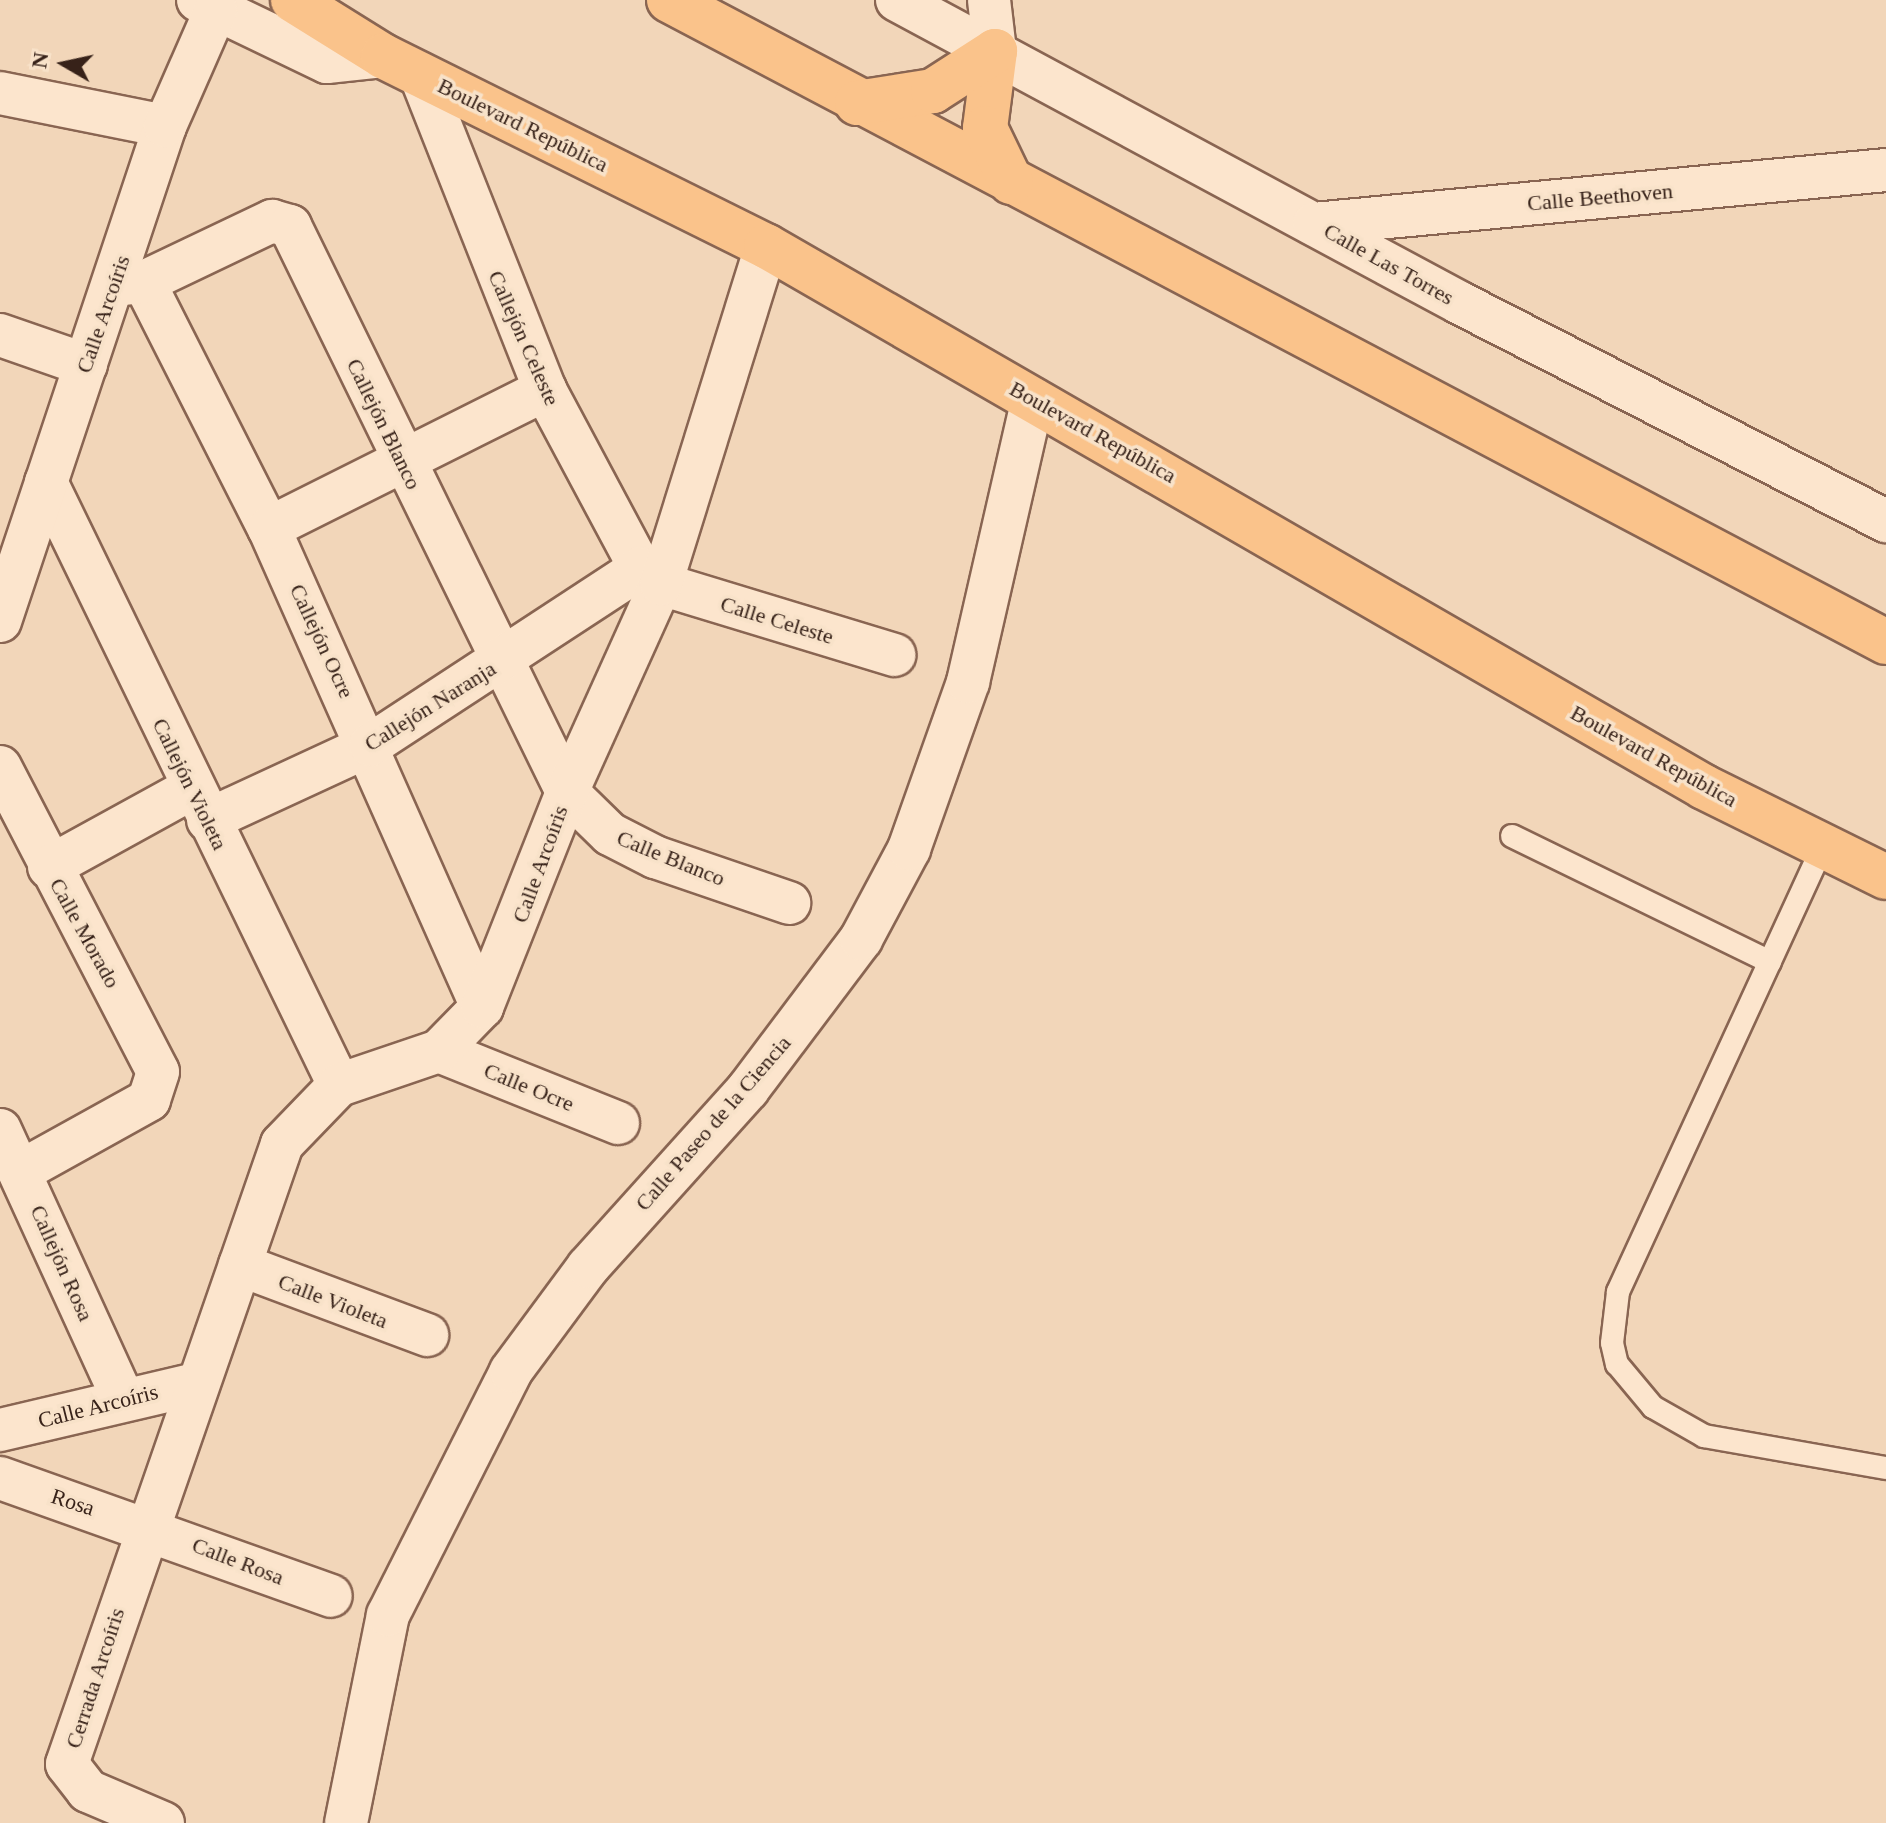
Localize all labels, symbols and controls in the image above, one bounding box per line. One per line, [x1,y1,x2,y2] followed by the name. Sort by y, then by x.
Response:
[24,24,104,104] north arrow
[26,50,53,70] text: N
[433,72,613,178] street label: Boulevard República
[1526,177,1674,217] street label: Calle Beethoven
[1319,217,1459,311] street label: Calle Las Torres
[70,251,136,377] street label: Calle Arcoíris
[482,266,566,410] street label: Callejón Celeste
[341,354,427,494] street label: Callejón Blanco
[1005,375,1181,489] street label: Boulevard República
[284,580,360,702] street label: Callejón Ocre
[717,590,837,650] street label: Calle Celeste
[360,655,500,757] street label: Callejón Naranja
[1566,699,1742,813] street label: Boulevard República
[147,714,233,854] street label: Callejón Violeta
[506,801,574,927] street label: Calle Arcoíris
[613,824,729,892] street label: Calle Blanco
[44,873,126,993] street label: Calle Morado
[630,1030,796,1216] street label: Calle Paseo de la Ciencia
[480,1057,578,1117] street label: Calle Ocre
[25,1201,99,1325] street label: Callejón Rosa
[274,1268,392,1334] street label: Calle Violeta
[35,1378,161,1434] street label: Calle Arcoíris
[48,1483,98,1521] street label: Rosa
[188,1531,288,1591] street label: Calle Rosa
[60,1604,130,1752] street label: Cerrada Arcoíris

